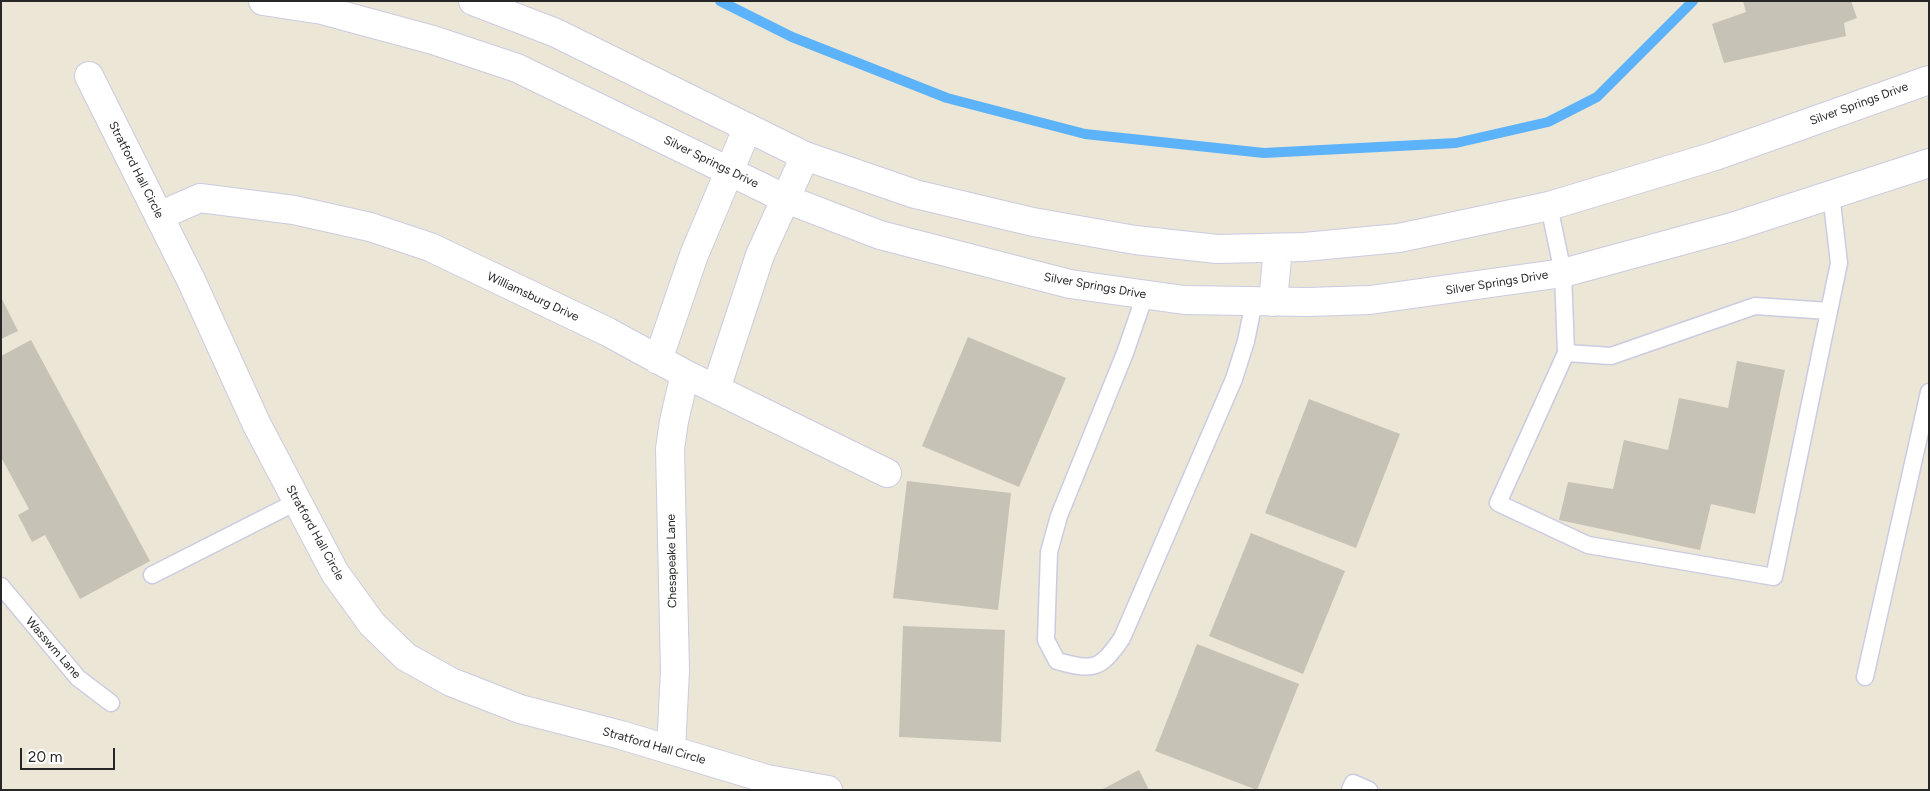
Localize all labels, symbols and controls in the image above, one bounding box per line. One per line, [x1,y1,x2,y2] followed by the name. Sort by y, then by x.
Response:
[1808,79,1910,129] street label: Silver Springs Drive
[105,119,167,221] street label: Stratford Hall Circle
[661,133,761,191] street label: Silver Springs Drive
[1445,268,1549,298] street label: Silver Springs Drive
[485,269,581,325] street label: Williamsburg Drive
[1043,270,1147,302] street label: Silver Springs Drive
[283,483,347,583] street label: Stratford Hall Circle
[664,514,680,608] street label: Chesapeake Lane
[22,614,84,682] street label: Wasswm Lane
[601,724,707,768] street label: Stratford Hall Circle
[22,738,118,770] scale bar
[28,748,62,766] text: 20 m

